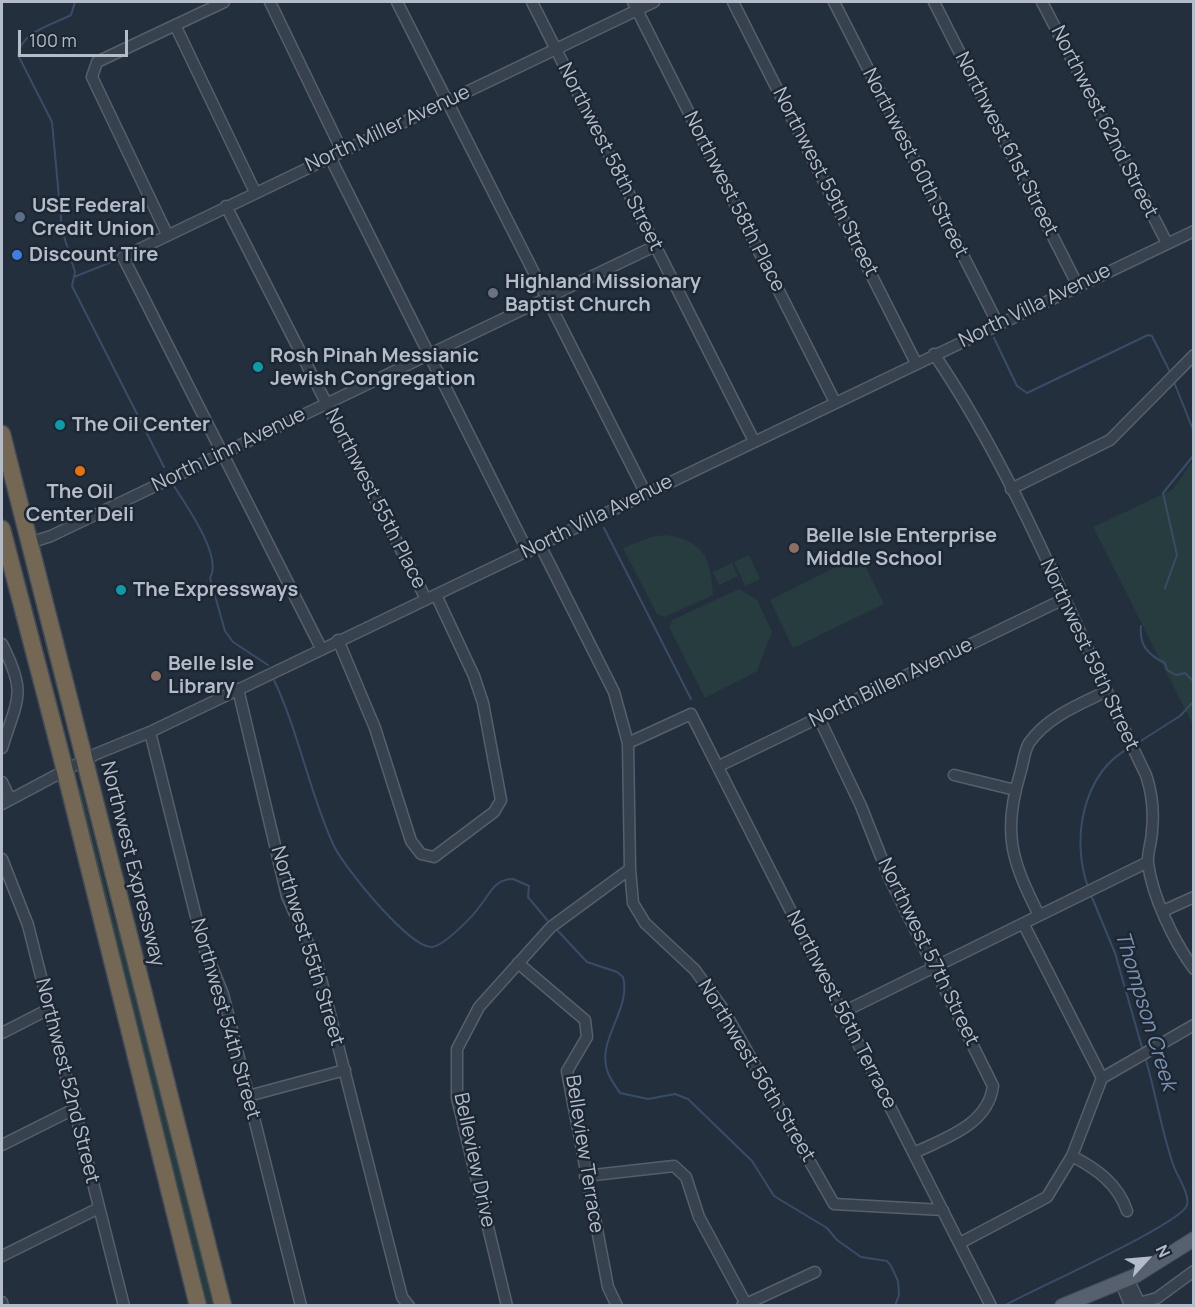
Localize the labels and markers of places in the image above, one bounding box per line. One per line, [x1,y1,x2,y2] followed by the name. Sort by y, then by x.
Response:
[32,194,155,241] place label: USE Federal Credit Union
[13,210,27,224] marker: USE Federal Credit Union
[29,243,158,267] place label: Discount Tire
[10,248,24,262] marker: Discount Tire
[505,270,701,317] place label: Highland Missionary Baptist Church
[486,286,500,300] marker: Highland Missionary Baptist Church
[270,344,479,391] place label: Rosh Pinah Messianic Jewish Congregation
[251,360,265,374] marker: Rosh Pinah Messianic Jewish Congregation
[72,413,210,437] place label: The Oil Center
[53,418,67,432] marker: The Oil Center
[73,464,87,478] marker: The Oil Center Deli
[26,480,134,527] place label: The Oil Center Deli
[806,524,997,571] place label: Belle Isle Enterprise Middle School
[787,541,801,555] marker: Belle Isle Enterprise Middle School
[133,578,298,602] place label: The Expressways
[114,583,128,597] marker: The Expressways
[168,652,254,699] place label: Belle Isle Library
[149,669,163,683] marker: Belle Isle Library

